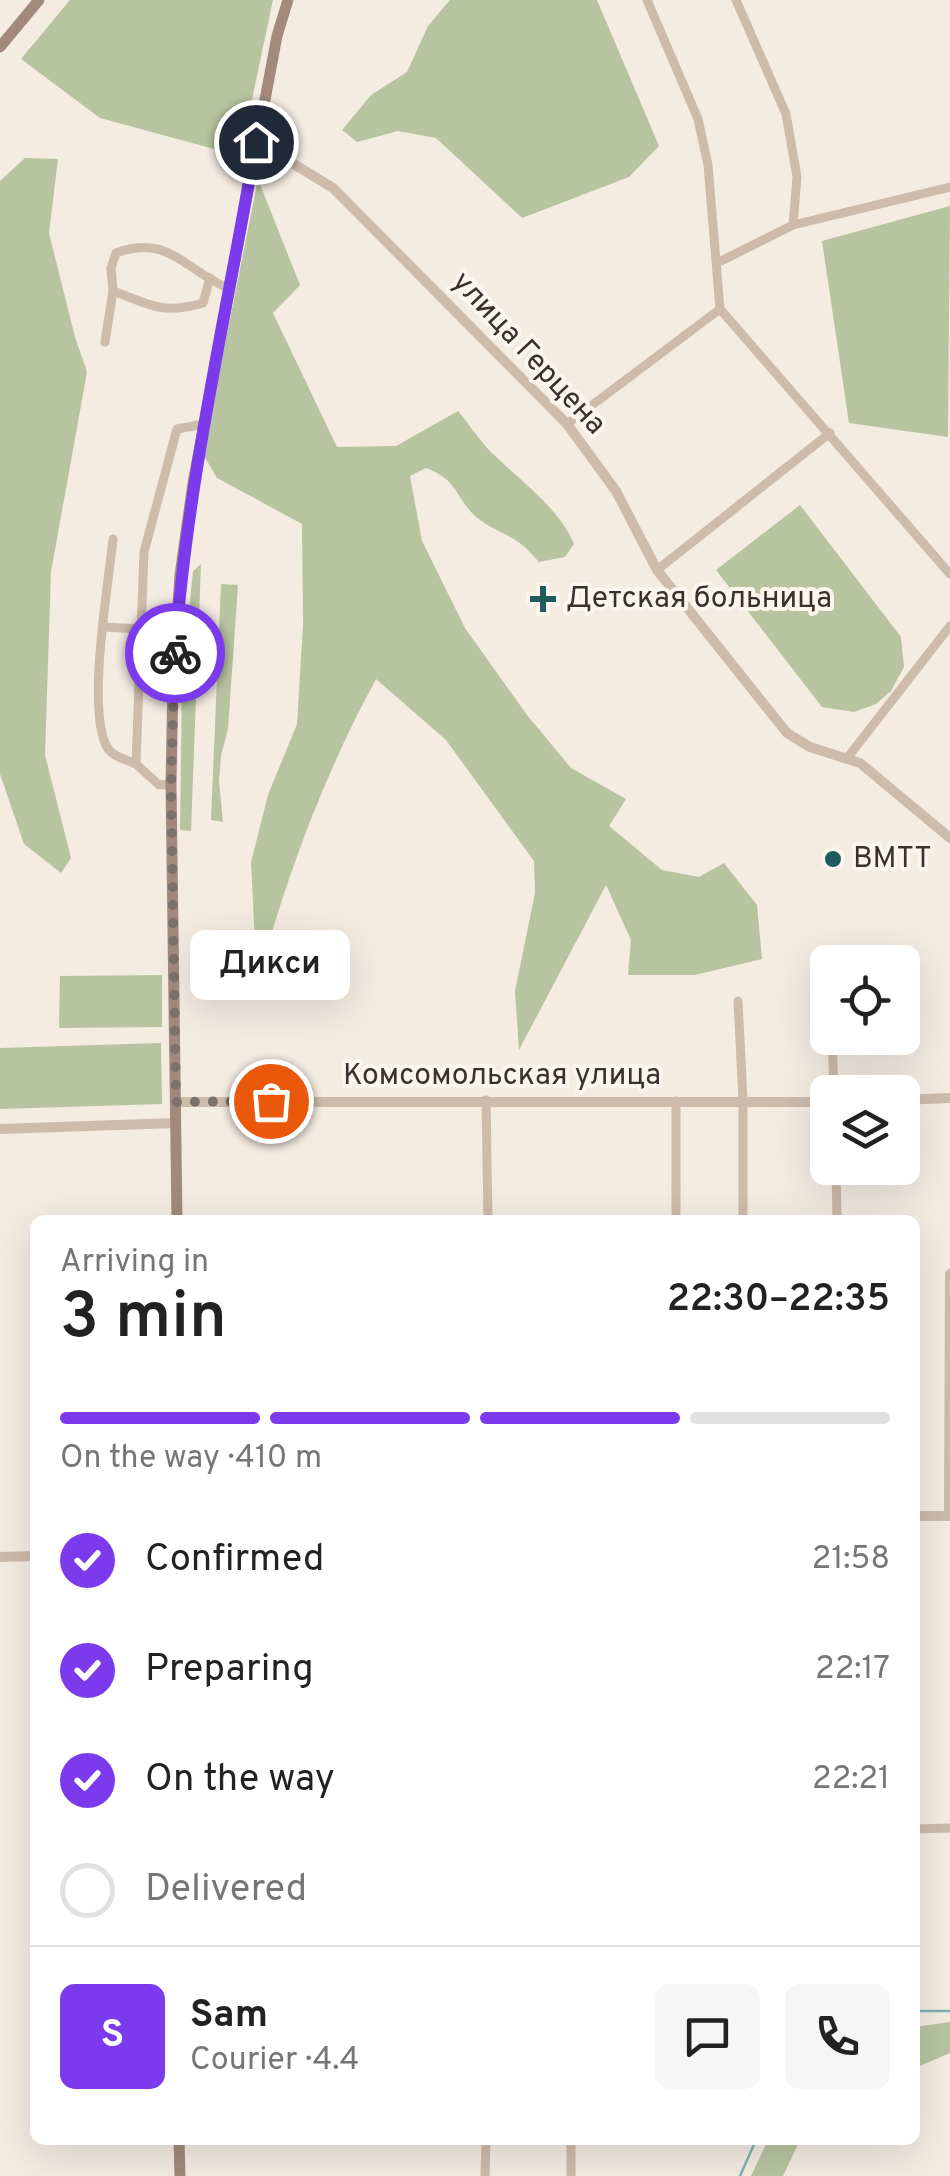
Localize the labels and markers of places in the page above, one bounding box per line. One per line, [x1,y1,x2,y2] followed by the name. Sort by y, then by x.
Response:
[214,100,299,185] pin
[566,581,832,618] place label: Детская больница
[530,586,556,612] marker: Детская больница
[853,841,932,878] place label: ВМТТ
[822,848,844,870] marker: ВМТТ
[191,931,351,1001] callout: Дикси
[229,1059,314,1144] pin

